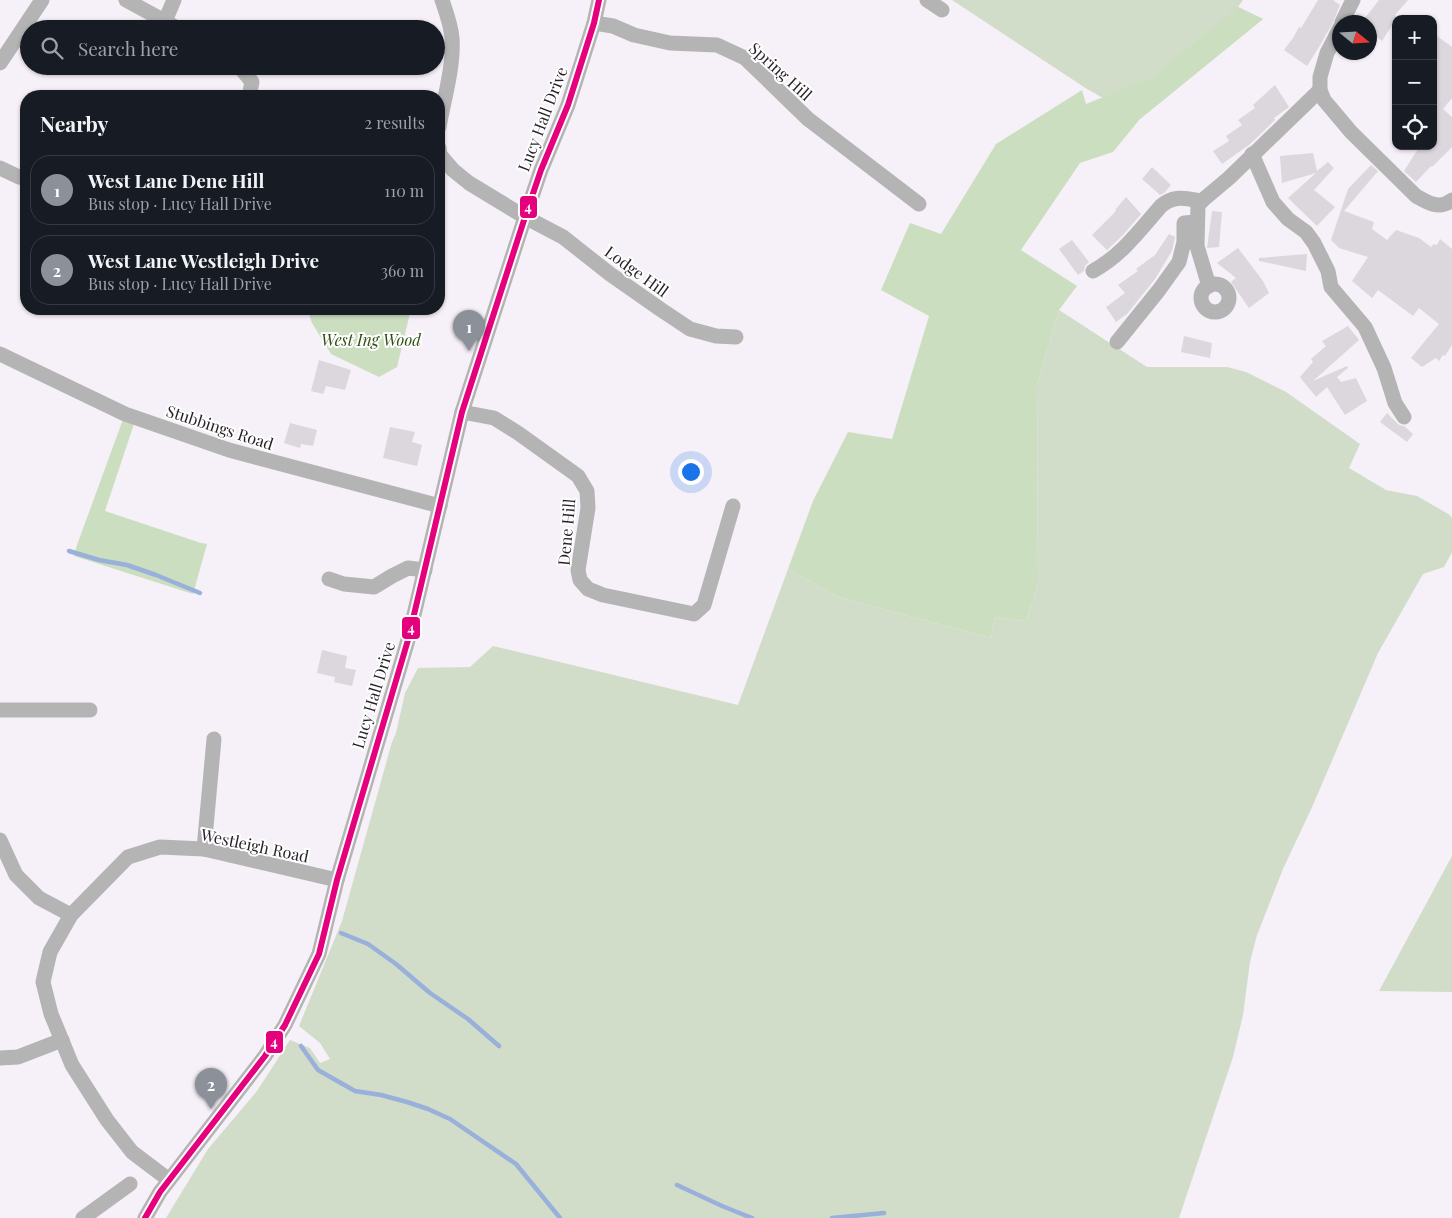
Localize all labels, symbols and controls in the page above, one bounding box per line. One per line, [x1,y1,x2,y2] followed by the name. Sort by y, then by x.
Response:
[1332,15,1377,60] north arrow
[1392,15,1437,150] map controls
[1392,15,1437,60] button: +
[20,20,445,75] search box
[38,34,66,62] icon: search
[78,35,178,61] text: Search here
[745,37,817,105] street label: Spring Hill
[1392,60,1437,105] button: −
[512,64,572,174] street label: Lucy Hall Drive
[1392,105,1437,150] button: locate
[40,109,109,137] text: Nearby
[365,112,425,133] text: 2 results
[88,167,265,193] text: West Lane Dene Hill
[54,180,60,201] text: 1
[384,180,424,201] text: 110 m
[88,193,272,214] text: Bus stop · Lucy Hall Drive
[519,195,538,219] line badge: 4
[524,197,532,216] text: 4
[601,241,673,301] street label: Lodge Hill
[88,247,319,273] text: West Lane Westleigh Drive
[53,260,61,281] text: 2
[381,260,424,281] text: 360 m
[88,273,272,294] text: Bus stop · Lucy Hall Drive
[453,310,485,351] pin: 1
[321,329,422,350] park label: West Ing Wood
[164,400,276,454] street label: Stubbings Road
[678,459,704,485] your location
[553,497,579,566] street label: Dene Hill
[401,616,421,640] line badge: 4
[407,618,415,637] text: 4
[347,639,399,751] street label: Lucy Hall Drive
[198,823,311,867] street label: Westleigh Road
[265,1030,284,1054] line badge: 4
[270,1032,278,1051] text: 4
[195,1068,227,1109] pin: 2

